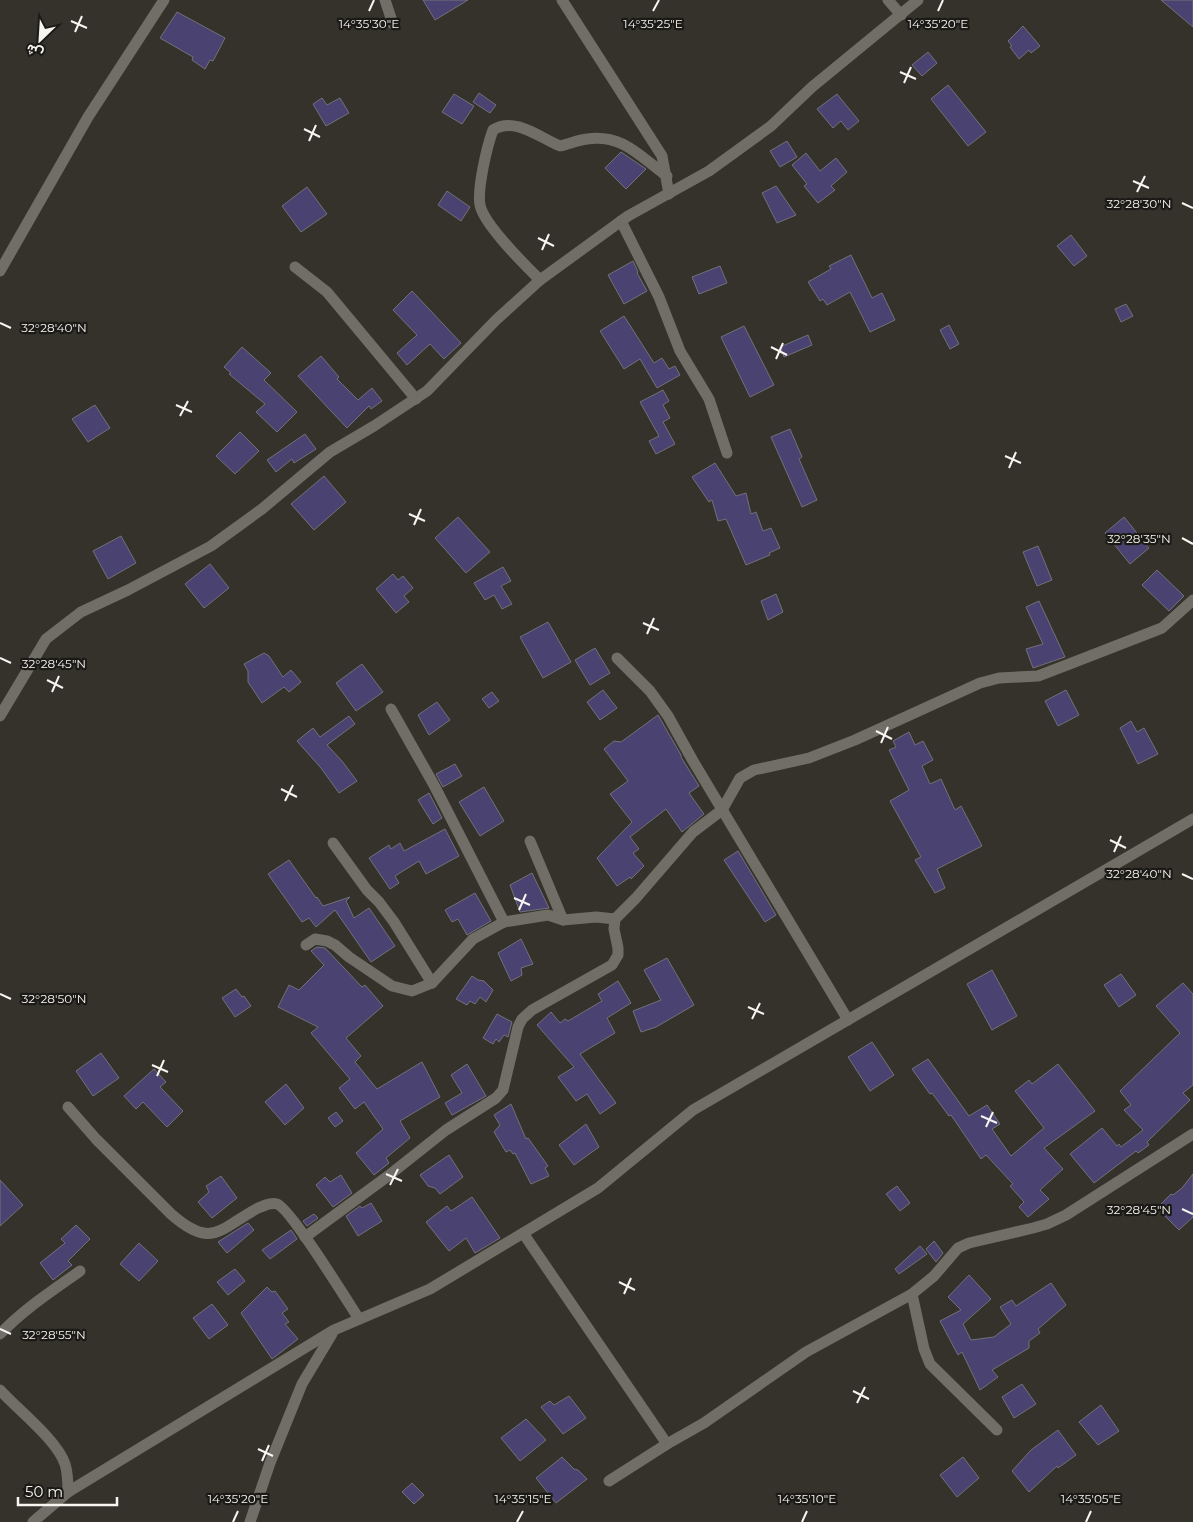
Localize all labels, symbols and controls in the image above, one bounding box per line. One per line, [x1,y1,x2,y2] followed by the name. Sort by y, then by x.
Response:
[15,15,65,65] north arrow
[339,16,399,31] text: 14°35'30"E
[623,16,683,31] text: 14°35'25"E
[908,16,968,31] text: 14°35'20"E
[23,40,46,63] text: ش
[1106,196,1172,211] text: 32°28'30"N
[21,320,87,335] text: 32°28'40"N
[1107,531,1171,546] text: 32°28'35"N
[22,656,86,671] text: 32°28'45"N
[1106,866,1172,881] text: 32°28'40"N
[22,991,87,1006] text: 32°28'50"N
[1107,1202,1171,1217] text: 32°28'45"N
[22,1327,86,1342] text: 32°28'55"N
[18,1474,116,1506] scale bar
[25,1482,63,1501] text: 50 m
[208,1491,268,1506] text: 14°35'20"E
[494,1491,552,1506] text: 14°35'15"E
[778,1491,836,1506] text: 14°35'10"E
[1061,1491,1121,1506] text: 14°35'05"E

